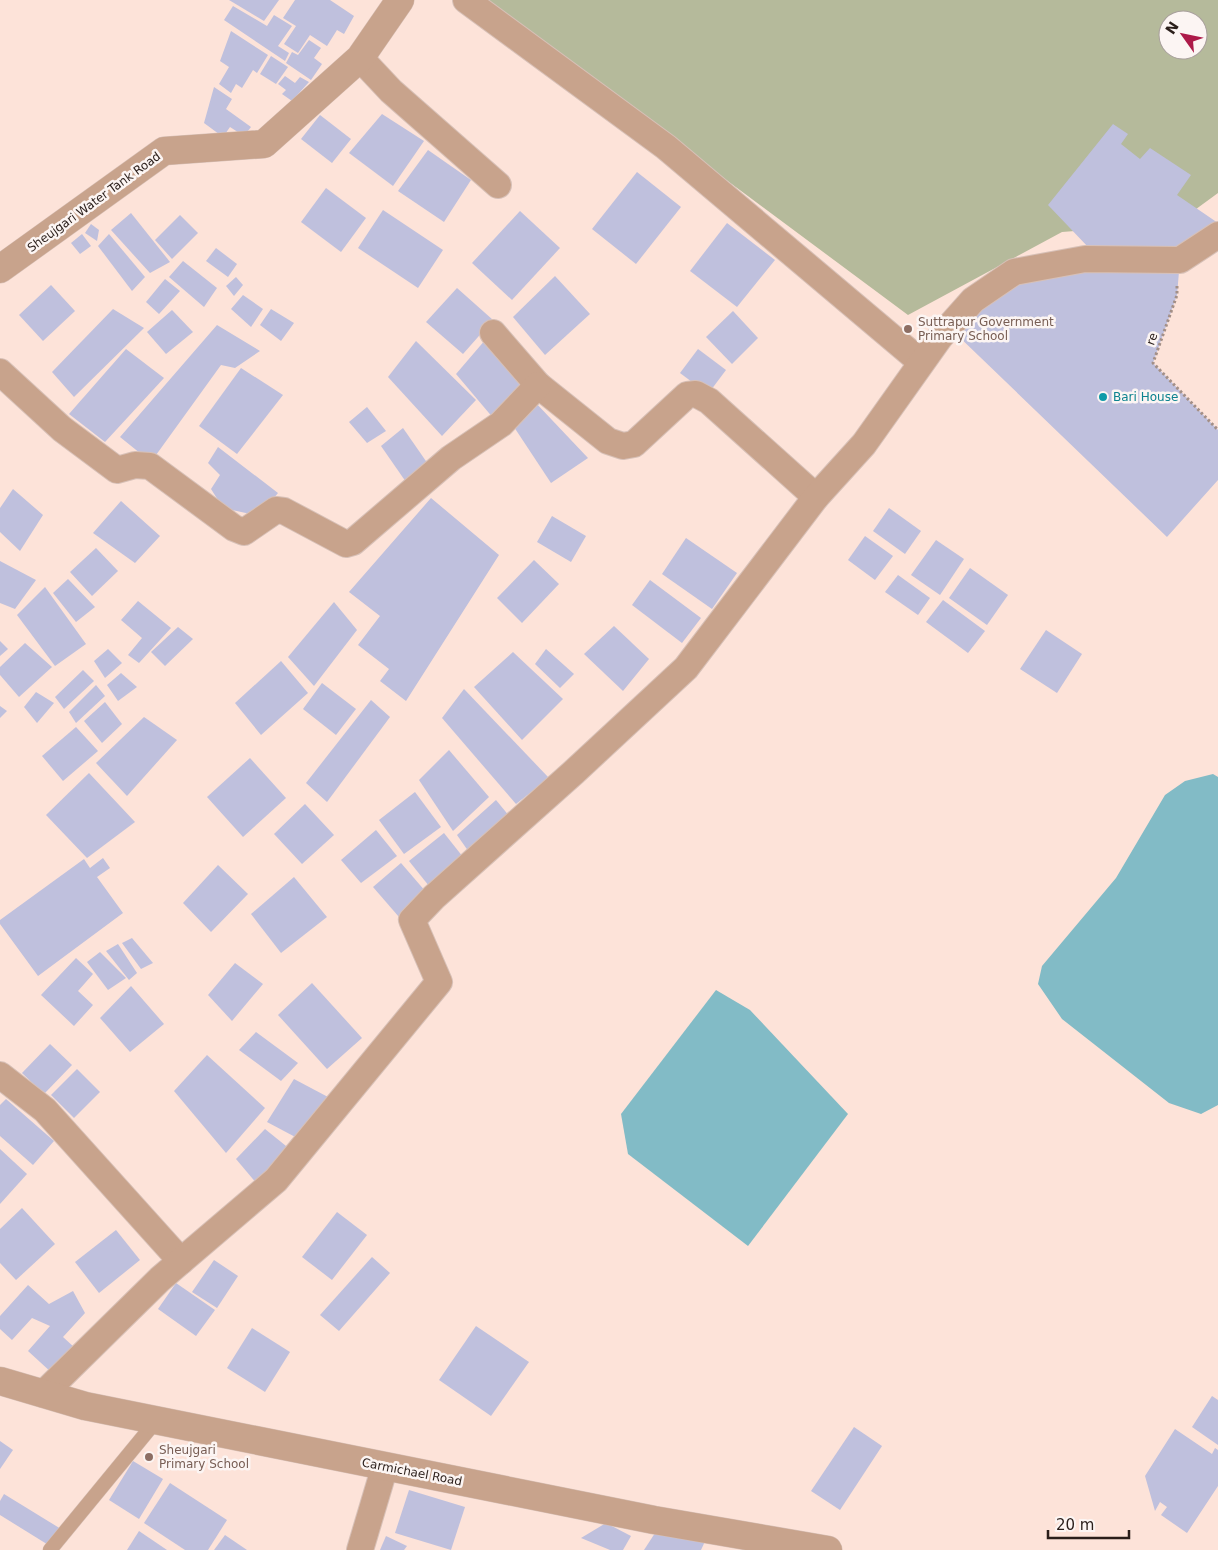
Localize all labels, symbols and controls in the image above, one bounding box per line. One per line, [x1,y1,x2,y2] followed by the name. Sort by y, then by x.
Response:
[1158,10,1208,60] north arrow
[1162,19,1182,37] text: N
[25,149,163,255] street label: Sheujgari Water Tank Road
[918,315,1054,343] place label: Suttrapur Government Primary School
[902,323,914,335] marker: Suttrapur Government Primary School
[1143,331,1161,347] street label: re
[1113,390,1178,404] place label: Bari House
[1097,391,1109,403] marker: Bari House
[159,1443,249,1471] place label: Sheujgari Primary School
[143,1451,155,1463] marker: Sheujgari Primary School
[361,1455,463,1489] street label: Carmichael Road
[1048,1508,1129,1540] scale bar
[1056,1516,1094,1534] text: 20 m

